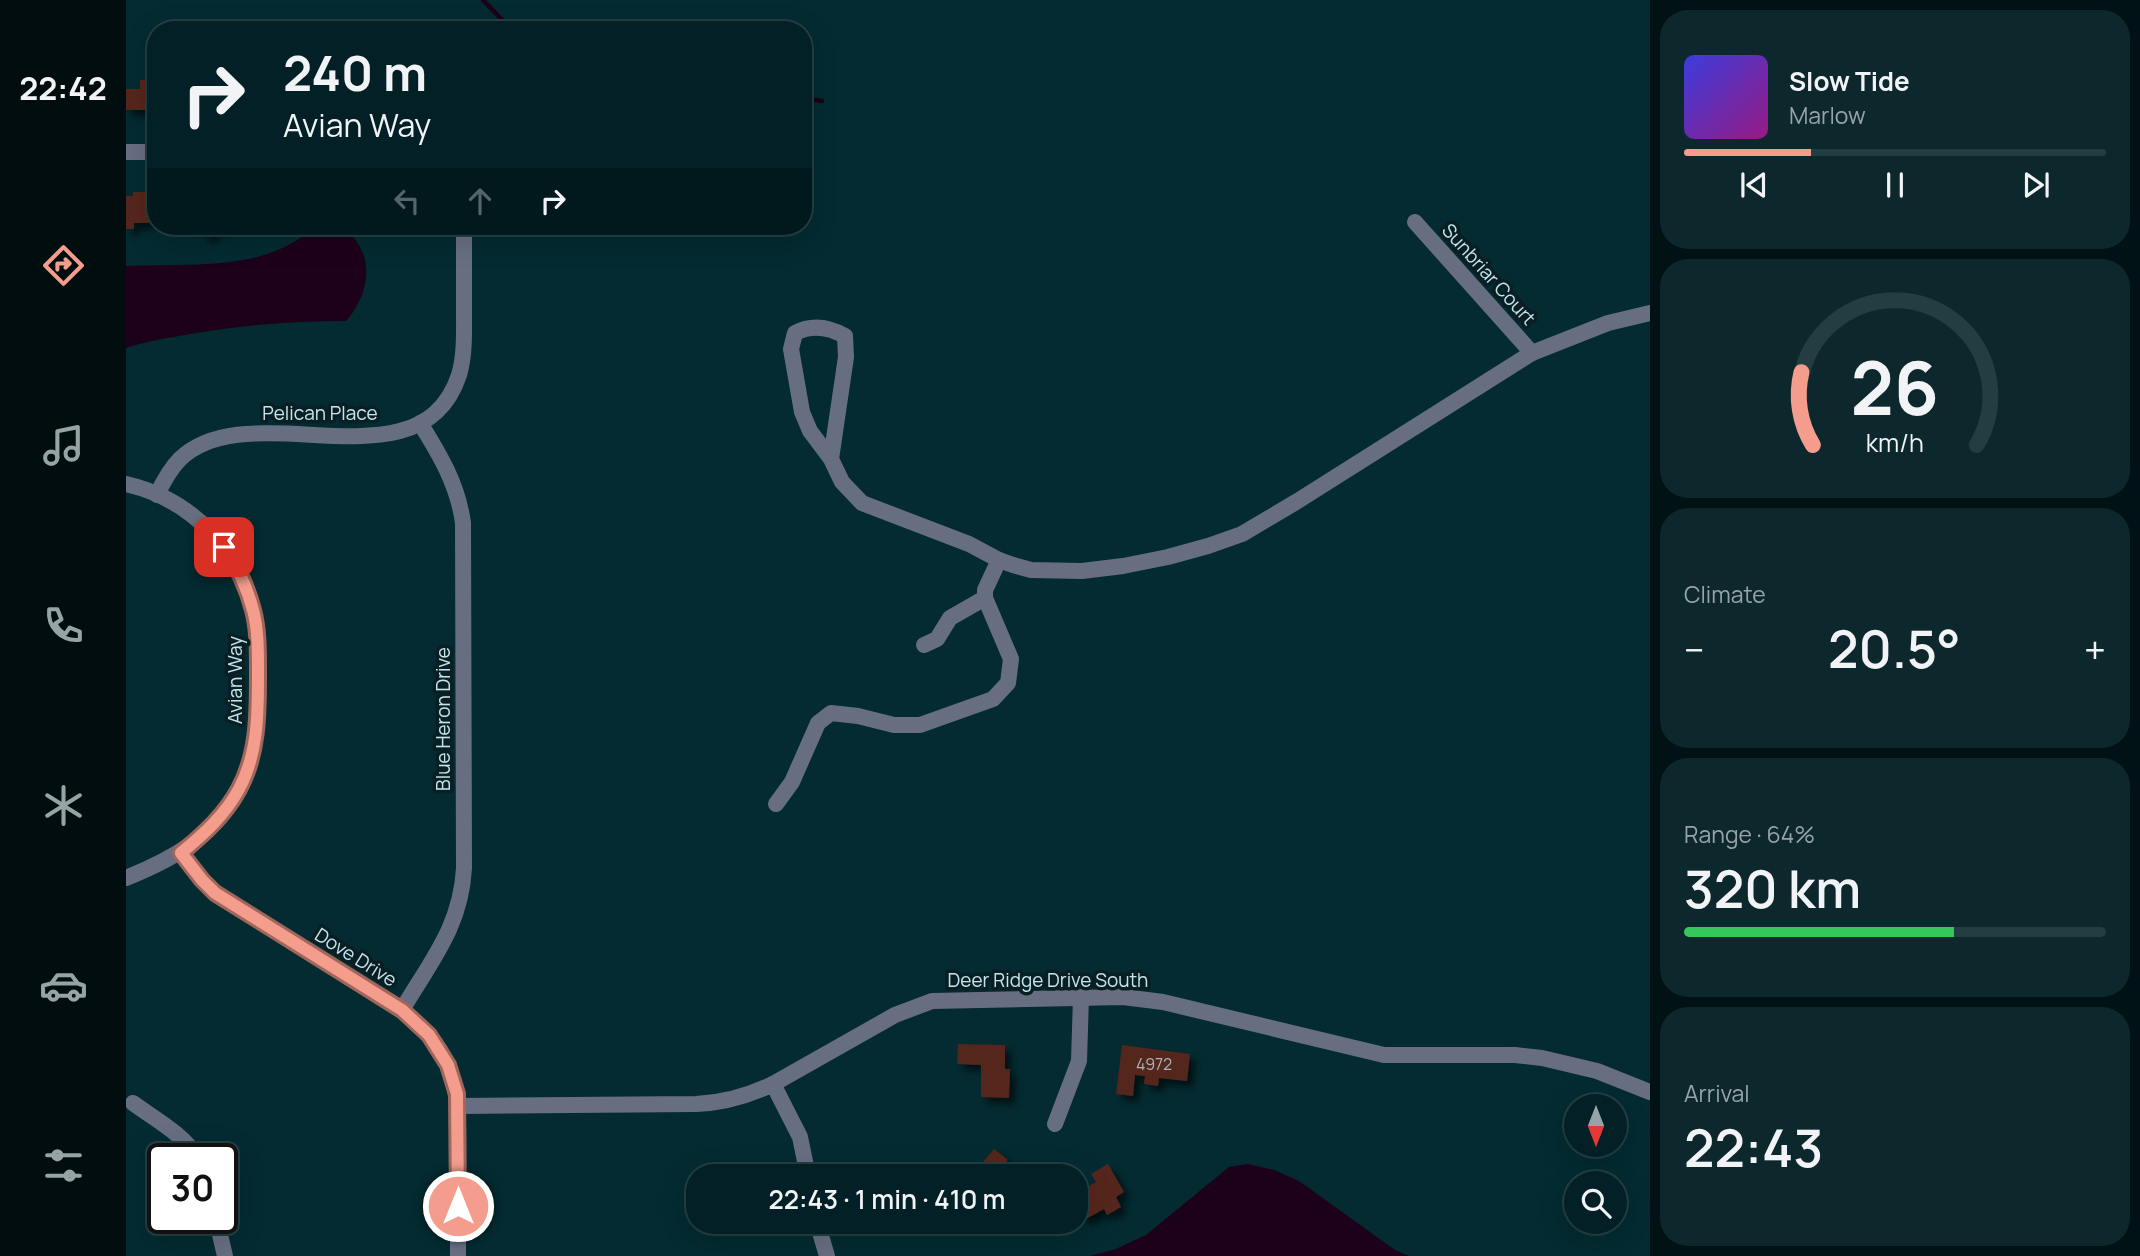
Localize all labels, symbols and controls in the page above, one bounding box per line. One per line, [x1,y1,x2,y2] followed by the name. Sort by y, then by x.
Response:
[283,39,427,106] text: 240 m
[168,49,259,140] icon: right
[1789,63,1910,99] text: Slow Tide
[19,66,107,110] text: 22:42
[1789,99,1866,131] text: Marlow
[283,103,431,147] text: Avian Way
[1735,166,1773,204] icon: previous
[1876,166,1914,204] icon: pause
[2017,166,2055,204] icon: next
[388,182,426,220] icon: left
[461,182,499,220] icon: ahead
[534,182,572,220] icon: right
[1436,218,1542,330] street label: Sunbriar Court
[39,241,88,290] icon: directions
[1851,337,1939,437] text: 26
[262,400,378,426] street label: Pelican Place
[39,421,88,470] icon: music
[1866,425,1924,460] text: km/h
[194,517,254,577] pin
[205,528,243,566] icon: arrive
[1684,578,1766,610] text: Climate
[39,601,88,650] icon: phone
[1828,613,1961,684] text: 20.5°
[1684,623,1705,675] text: −
[2084,623,2106,675] text: +
[222,636,248,724] street label: Avian Way
[430,647,456,791] street label: Blue Heron Drive
[39,781,88,830] icon: climate
[1684,818,1815,850] text: Range · 64%
[1684,853,1861,924] text: 320 km
[310,922,402,992] street label: Dove Drive
[39,961,88,1010] icon: car
[948,967,1148,993] street label: Deer Ridge Drive South
[1136,1053,1172,1075] house number: 4972
[1684,1077,1750,1109] text: Arrival
[1564,1094,1628,1157] north arrow
[1564,1094,1627,1234] map controls
[1684,1112,1823,1183] text: 22:43
[39,1141,88,1190] icon: filters
[147,1143,238,1234] speed limit sign: 30
[421,1169,495,1243] position arrow
[1564,1171,1627,1234] button: search
[768,1181,1006,1217] text: 22:43 · 1 min · 410 m

